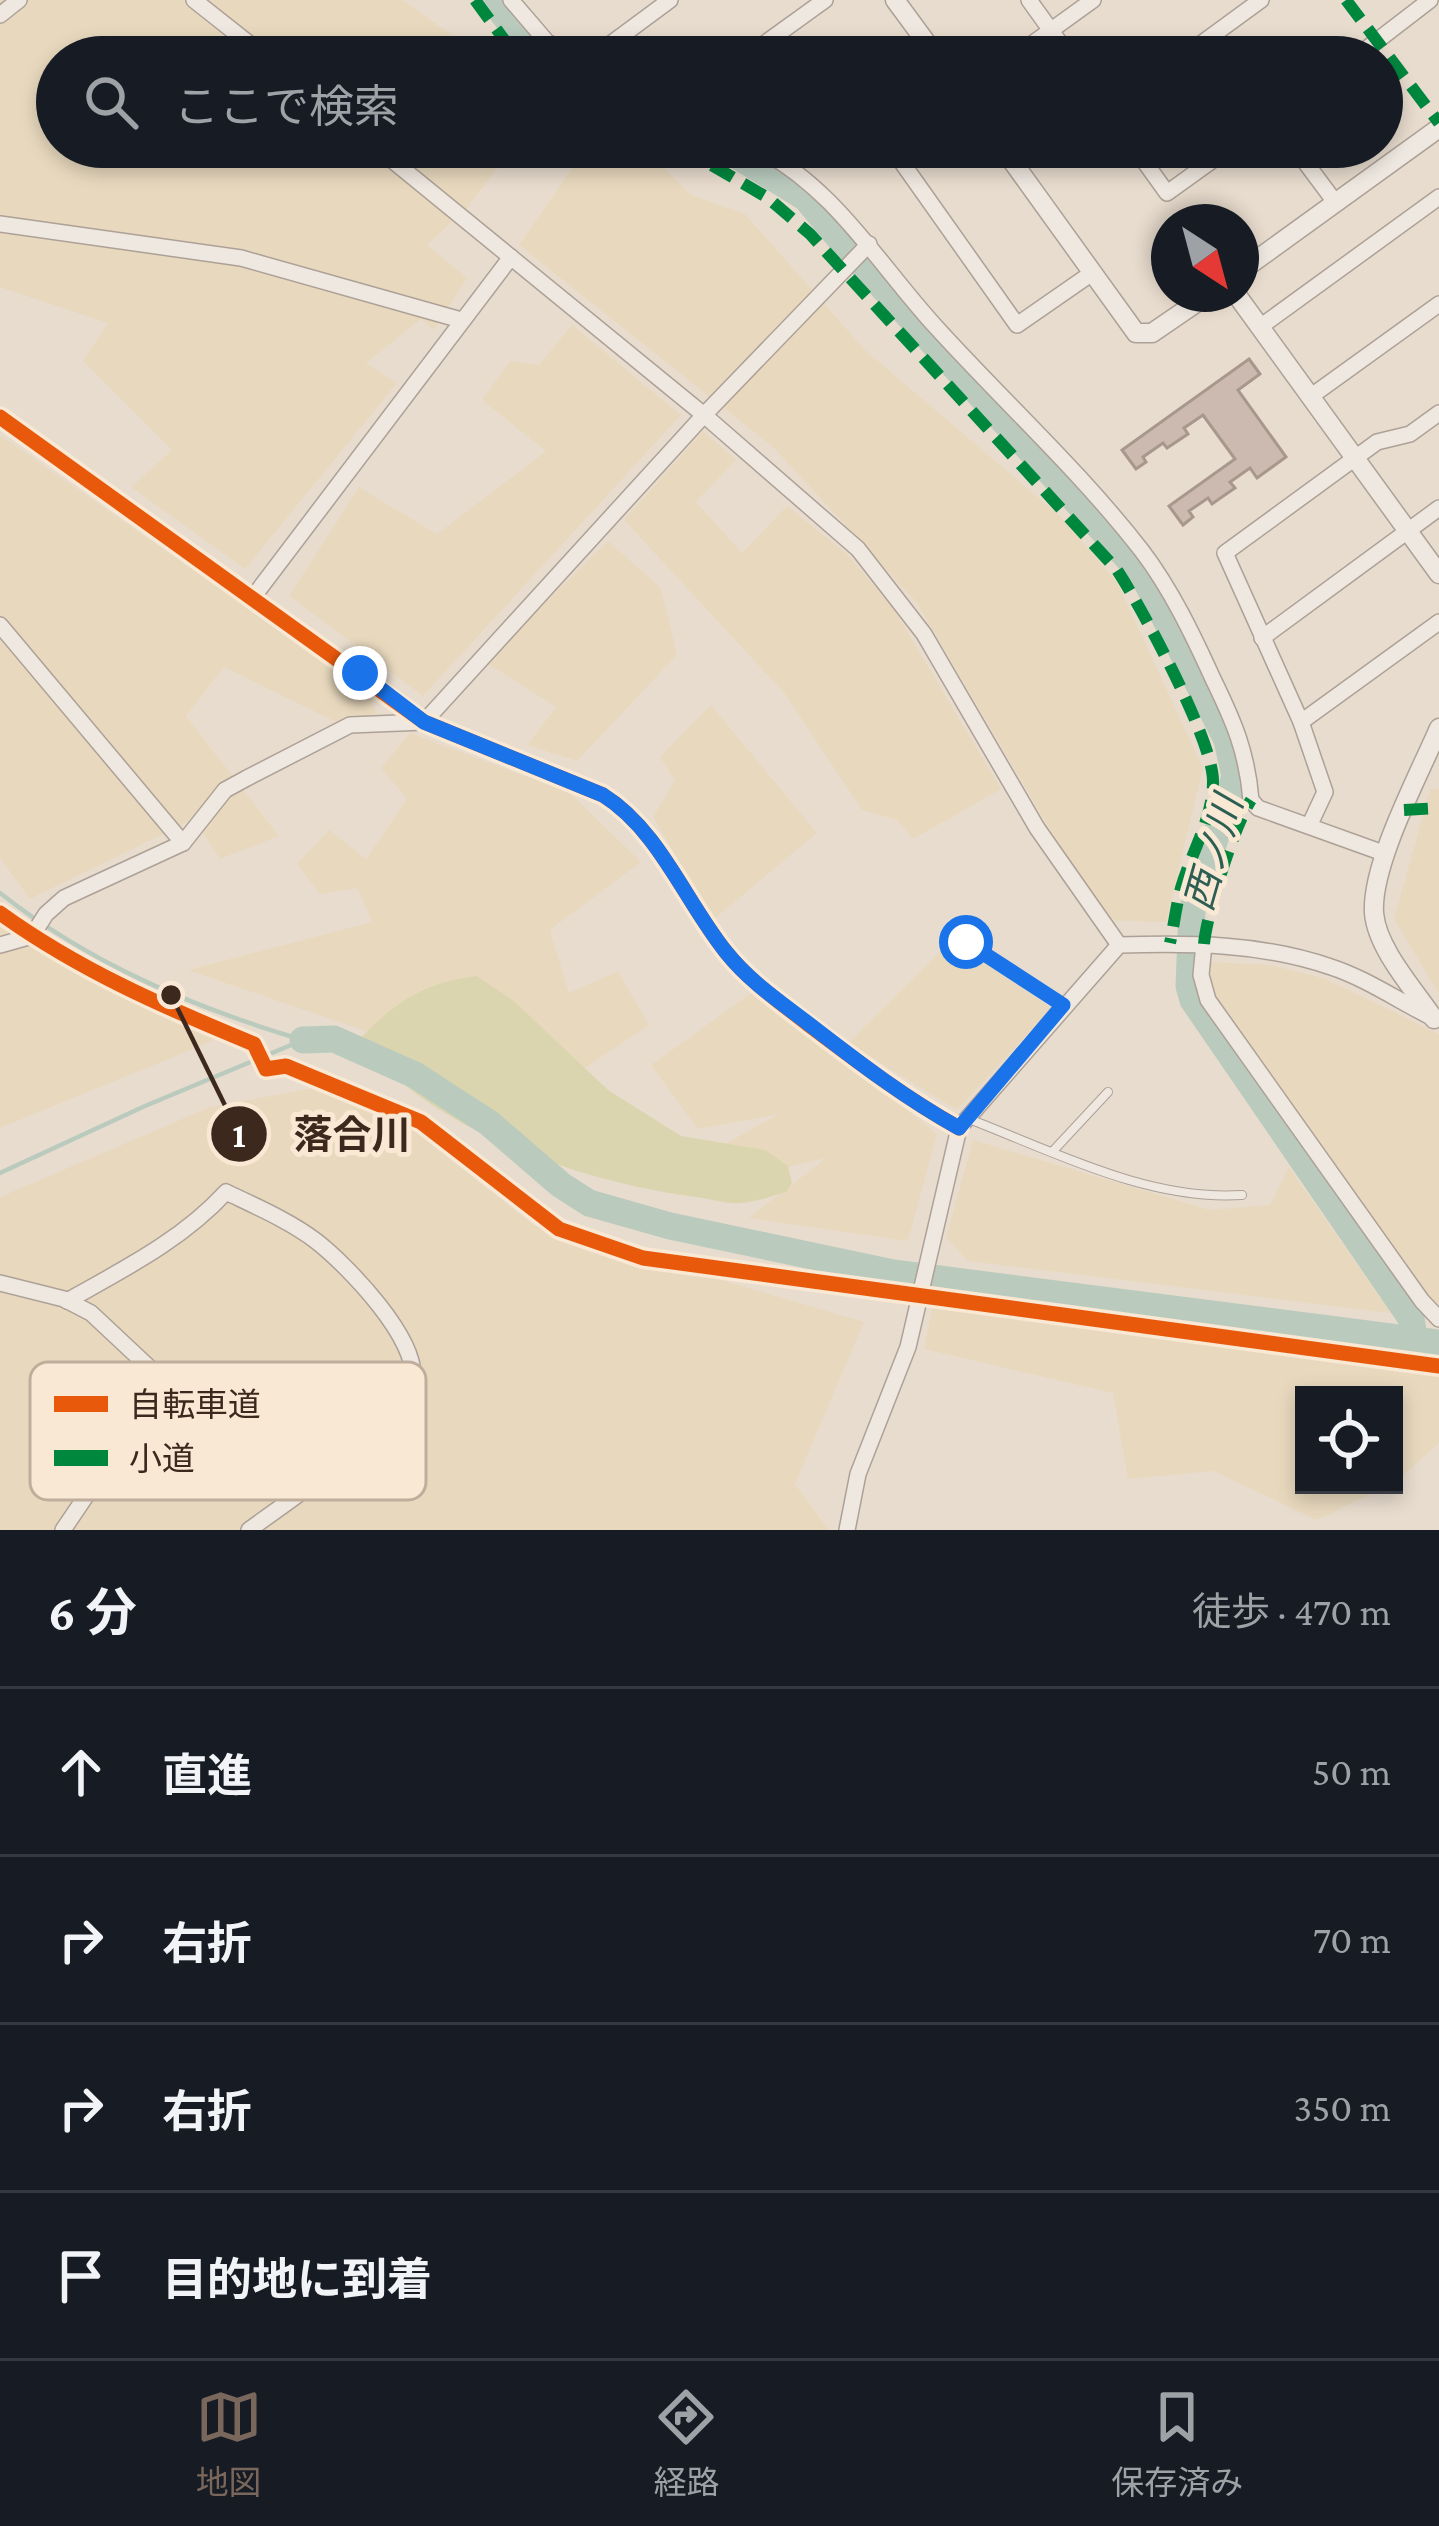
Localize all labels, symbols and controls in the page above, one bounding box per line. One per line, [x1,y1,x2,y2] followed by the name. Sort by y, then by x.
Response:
[36,36,1403,168] search box
[78,69,144,135] icon: search
[174,82,399,132] text: ここで検索
[1151,204,1259,312] north arrow
[333,646,387,700] route end
[1177,787,1251,915] water label: 西ノ川
[939,915,993,969] route start
[209,1097,434,1172] callout: 落合川
[293,1113,411,1156] text: 落合川
[232,1115,246,1155] text: 1
[30,1362,426,1500] legend
[129,1386,261,1423] text: 自転車道
[1295,1386,1403,1494] map controls
[1295,1386,1403,1494] button: locate
[129,1440,195,1477] text: 小道
[48,1584,137,1641] text: 6 分
[1192,1590,1391,1633] text: 徒歩 · 470 m
[48,1739,114,1805] icon: ahead
[1312,1750,1391,1793] text: 50 m
[162,1751,252,1801] text: 直進
[48,1907,114,1973] icon: right
[1313,1918,1391,1961] text: 70 m
[162,1919,252,1969] text: 右折
[48,2075,114,2141] icon: right
[1293,2086,1391,2129] text: 350 m
[162,2087,252,2137] text: 右折
[48,2243,114,2309] icon: arrive
[162,2255,432,2305] text: 目的地に到着
[196,2384,262,2504] tab: 地図
[653,2384,719,2504] tab: 経路
[1111,2384,1243,2504] tab: 保存済み

